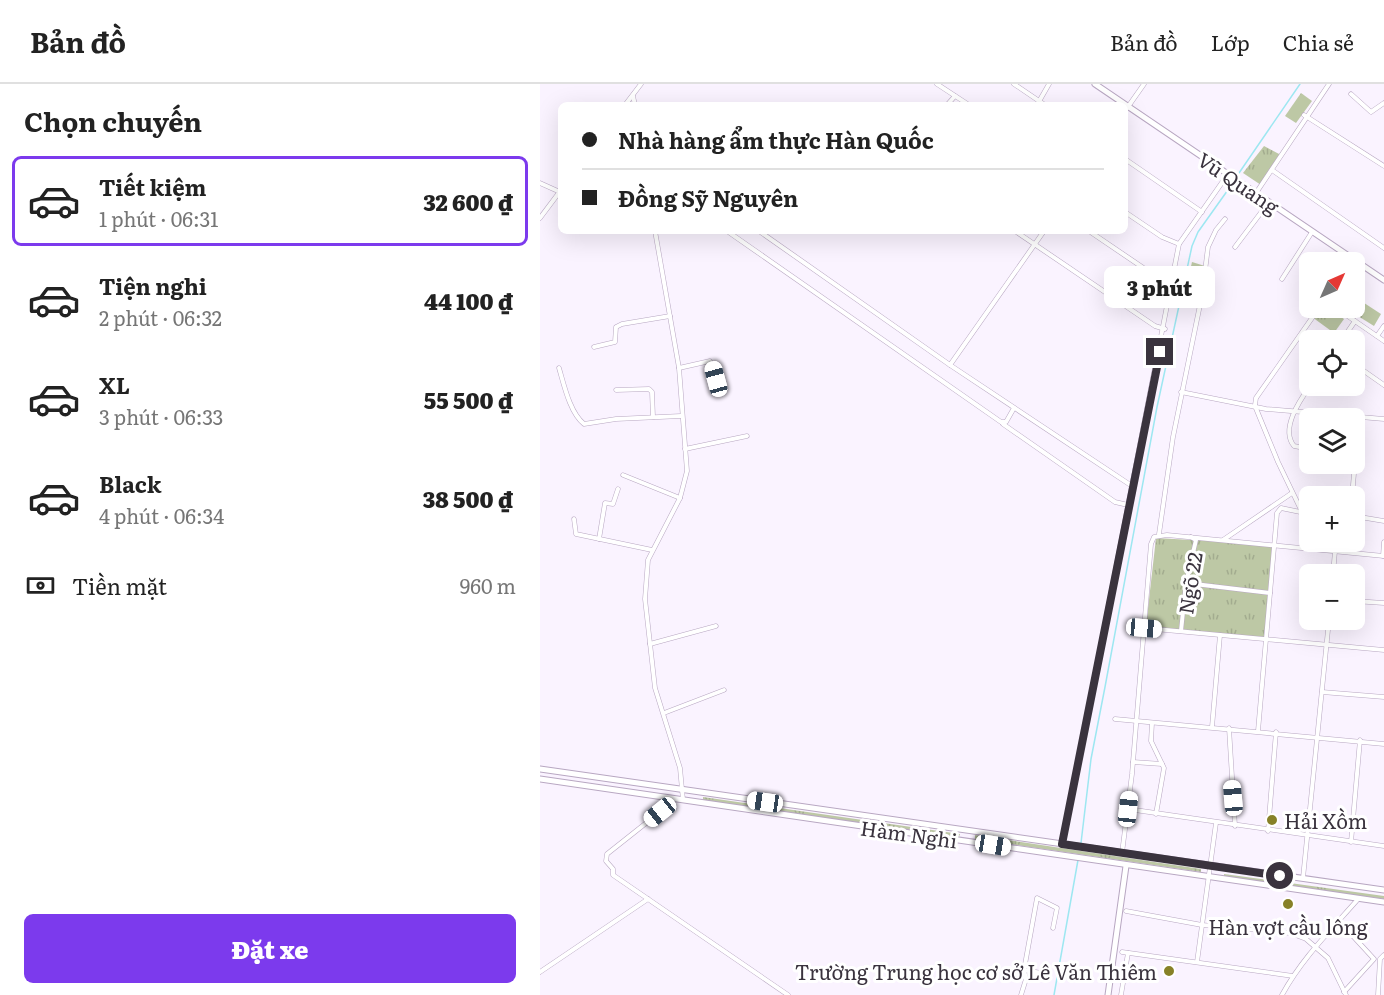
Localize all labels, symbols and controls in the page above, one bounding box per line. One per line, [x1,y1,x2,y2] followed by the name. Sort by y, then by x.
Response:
[30,20,126,62] text: Bản đồ
[1110,26,1178,57] text: Bản đồ
[1211,26,1250,57] text: Lớp
[1283,26,1354,57] text: Chia sẻ
[24,100,202,140] text: Chọn chuyến
[618,123,934,156] text: Nhà hàng ẩm thực Hàn Quốc
[1192,144,1287,221] street label: Vũ Quang
[99,170,206,203] text: Tiết kiệm
[27,174,81,228] icon: car
[618,181,798,214] text: Đồng Sỹ Nguyên
[423,185,513,218] text: 32 600 ₫
[99,203,219,233] text: 1 phút · 06:31
[1299,252,1365,318] north arrow
[1299,252,1365,630] map controls
[1104,265,1216,307] callout: 3 phút
[99,269,207,302] text: Tiện nghi
[1127,272,1192,302] text: 3 phút
[27,273,81,327] icon: car
[424,284,513,317] text: 44 100 ₫
[99,302,222,332] text: 2 phút · 06:32
[1299,330,1365,396] button: locate
[1146,338,1173,365] route end
[703,359,729,399] car
[99,368,130,401] text: XL
[27,372,81,426] icon: car
[424,383,513,416] text: 55 500 ₫
[99,401,223,431] text: 3 phút · 06:33
[1299,408,1365,474] button: layers
[99,467,161,500] text: Black
[27,471,81,525] icon: car
[423,482,513,515] text: 38 500 ₫
[1299,486,1365,552] button: +
[99,500,224,530] text: 4 phút · 06:34
[1169,550,1209,616] street label: Ngõ 22
[1299,564,1365,630] button: −
[24,569,57,602] icon: cash
[72,569,167,602] text: Tiền mặt
[460,570,516,600] text: 960 m
[1125,617,1163,639] car
[1222,779,1244,817] car
[1117,790,1139,828] car
[746,791,784,813] car
[640,794,680,830] car
[1284,805,1367,835] place label: Hải Xồm
[859,811,960,855] street label: Hàm Nghi
[1265,813,1279,827] marker: Hải Xồm
[974,833,1012,857] car
[1266,862,1293,889] route start
[1281,897,1295,911] marker: Hàn vợt cầu lông
[1208,911,1369,941] place label: Hàn vợt cầu lông
[24,914,516,983] button: Đặt xe
[795,956,1157,986] place label: Trường Trung học cơ sở Lê Văn Thiêm
[1162,964,1176,978] marker: Trường Trung học cơ sở Lê Văn Thiêm

